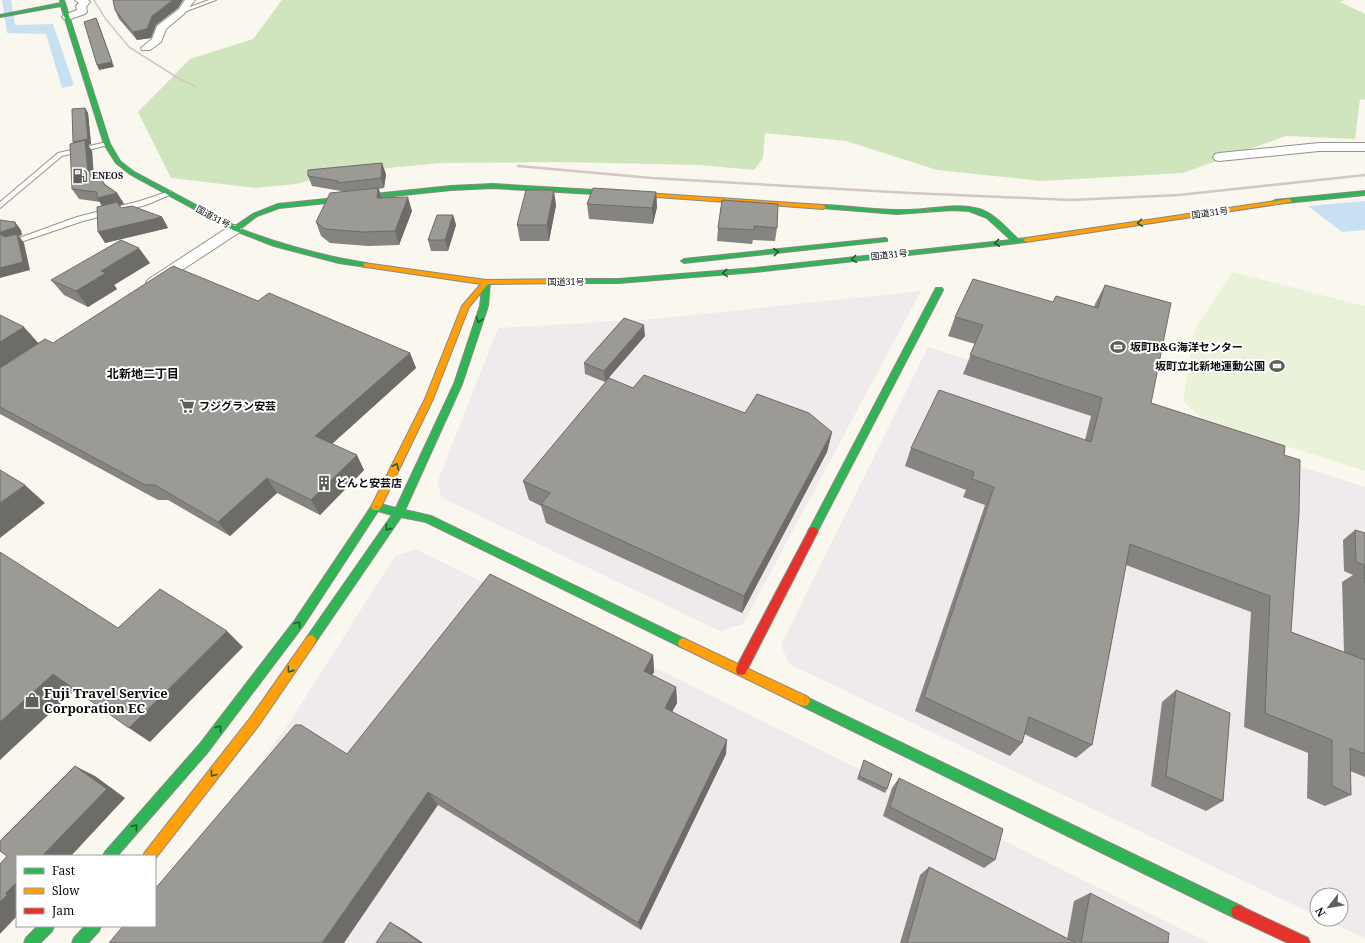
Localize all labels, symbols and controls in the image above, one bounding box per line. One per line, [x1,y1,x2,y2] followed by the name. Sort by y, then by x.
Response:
[71,167,89,185] fuel station icon: ENEOS
[92,169,123,182] place label: ENEOS
[194,202,233,231] street label: 国道31号
[1191,203,1229,222] street label: 国道31号
[1137,218,1143,227] one-way arrow
[994,238,1000,247] one-way arrow
[870,246,908,263] street label: 国道31号
[773,248,779,257] one-way arrow
[851,254,857,263] one-way arrow
[722,268,728,277] one-way arrow
[547,275,585,288] street label: 国道31号
[476,317,484,324] one-way arrow
[1109,338,1127,356] sports icon: 坂町B&G海洋センター
[1130,339,1243,354] place label: 坂町B&G海洋センター
[1268,357,1286,375] sports icon: 坂町立北新地運動公園
[1155,358,1265,373] place label: 坂町立北新地運動公園
[107,365,179,382] district label: 北新地二丁目
[178,397,196,415] supermarket icon: フジグラン安芸
[199,398,276,413] place label: フジグラン安芸
[391,463,399,471] one-way arrow
[315,474,333,492] building icon: どんと安芸店
[336,475,402,490] place label: どんと安芸店
[386,524,393,531] one-way arrow
[293,621,301,628] one-way arrow
[287,666,295,673] one-way arrow
[44,684,168,717] place label: Fuji Travel Service Corporation EC
[23,691,41,709] shop icon: Fuji Travel Service Corporation EC
[214,725,221,732] one-way arrow
[210,770,217,777] one-way arrow
[130,824,137,831] one-way arrow
[16,855,156,927] legend
[52,862,75,879] text: Fast
[52,882,80,899] text: Slow
[1309,887,1349,927] north arrow
[51,902,74,919] text: Jam
[1311,905,1329,920] text: N

